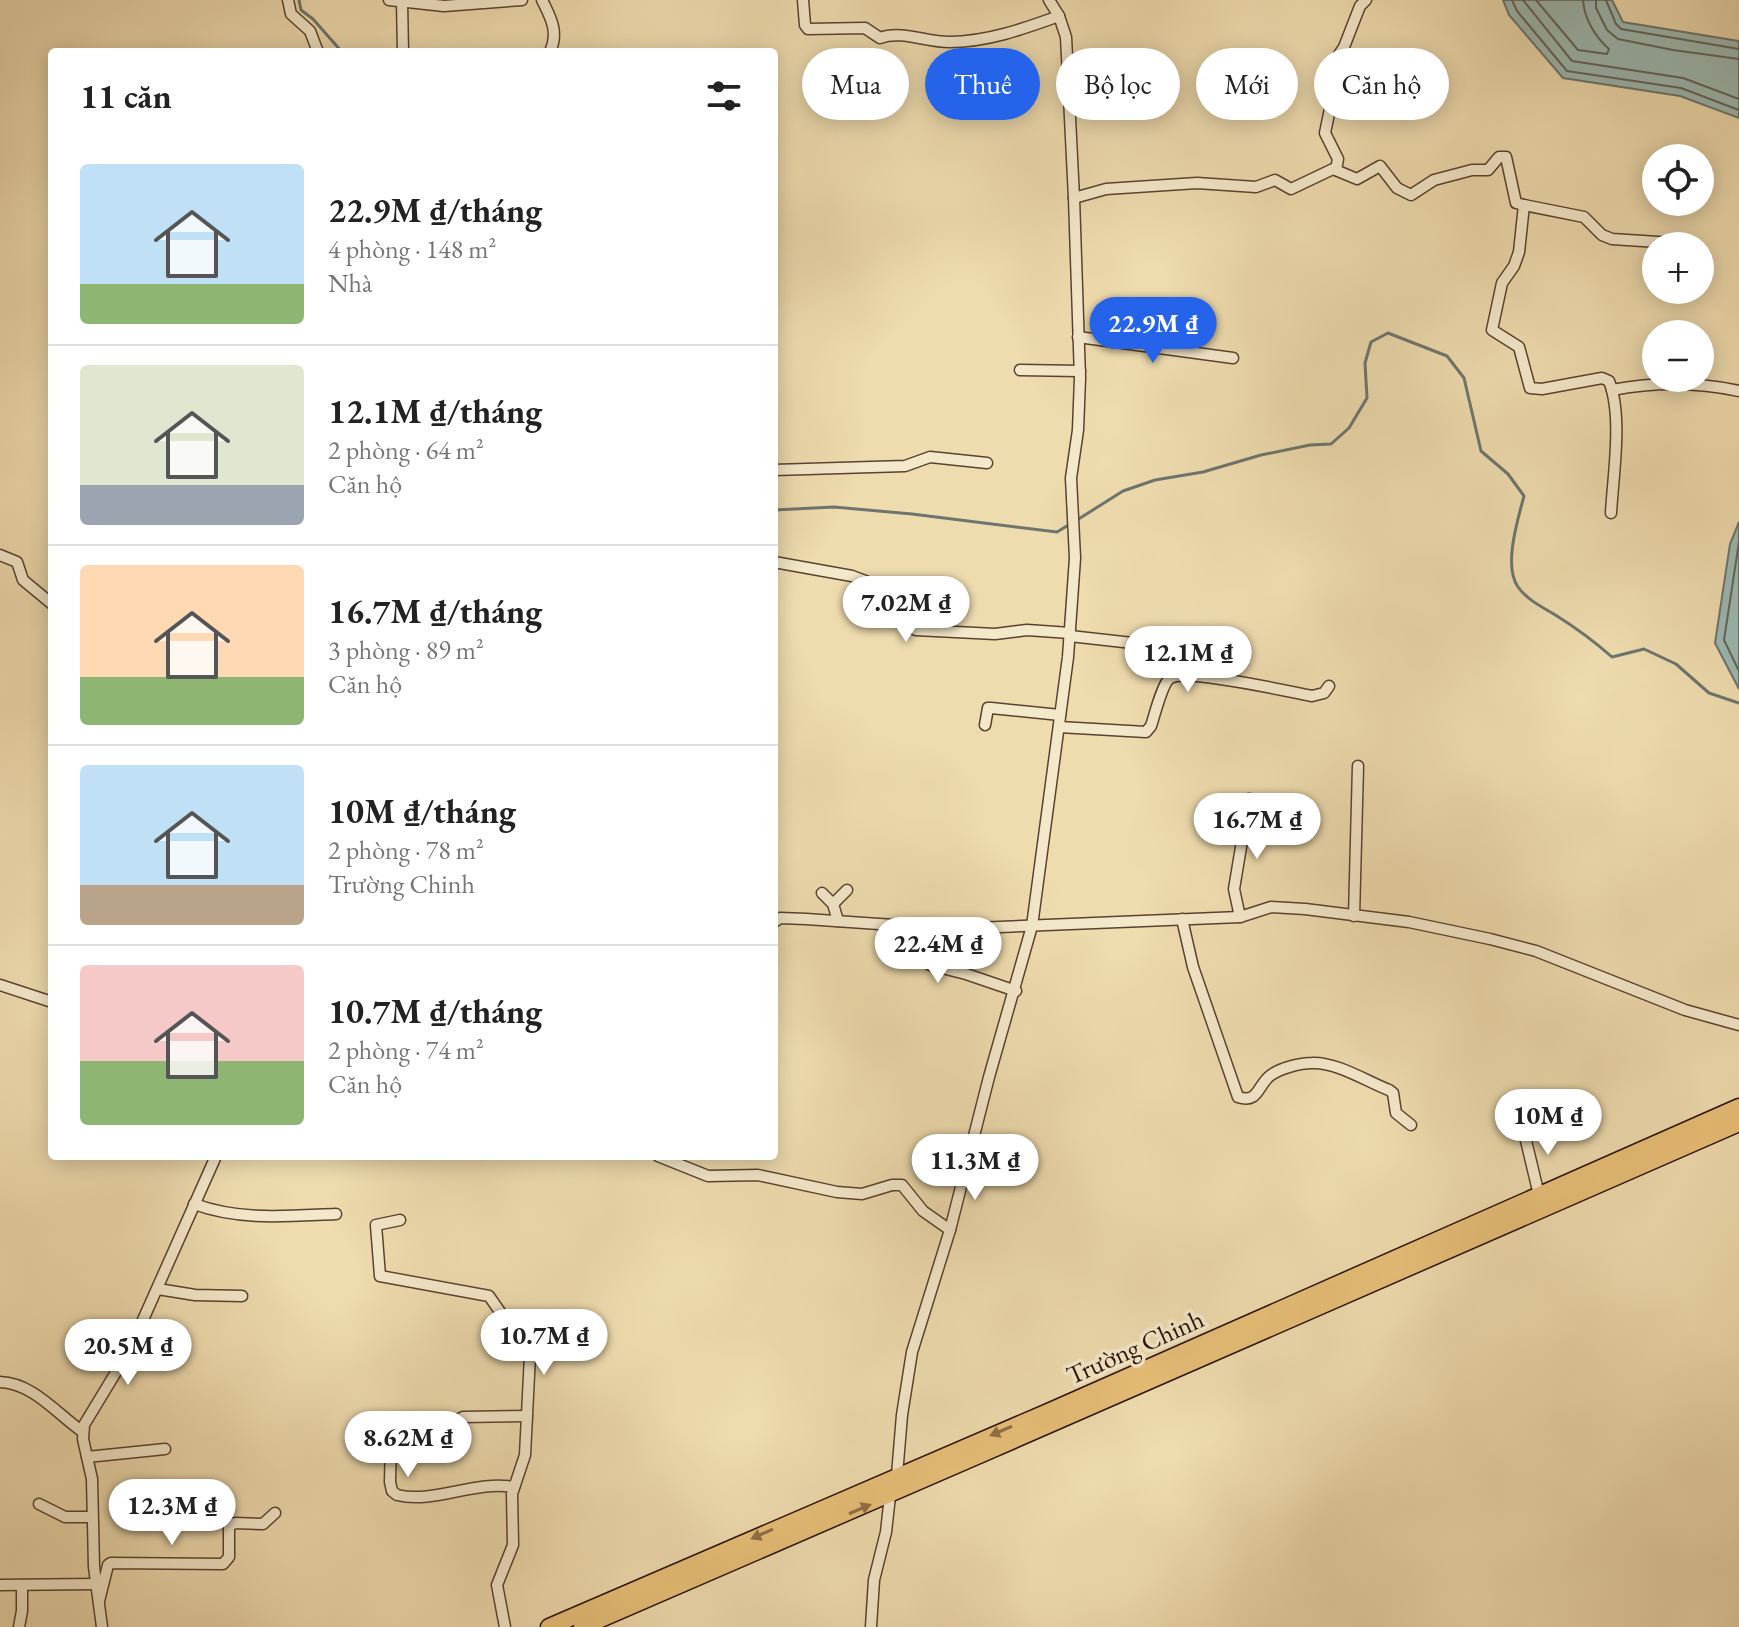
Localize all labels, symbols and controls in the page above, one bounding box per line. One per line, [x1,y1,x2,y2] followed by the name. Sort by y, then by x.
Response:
[802,48,909,120] chip: Mua
[925,48,1040,120] chip: Thuê
[1056,48,1180,120] chip: Bộ lọc
[1196,48,1298,120] chip: Mới
[1314,48,1449,120] chip: Căn hộ
[80,74,172,118] text: 11 căn
[702,74,746,118] icon: filters
[1642,144,1714,392] map controls
[1642,144,1714,216] button: locate
[328,188,542,232] text: 22.9M ₫/tháng
[144,196,240,292] icon: home
[328,232,496,266] text: 4 phòng · 148 m²
[1642,232,1714,304] button: +
[328,266,372,300] text: Nhà
[1079,297,1227,365] pin: 22.9M ₫
[1108,306,1198,340] text: 22.9M ₫
[1642,320,1714,392] button: −
[328,389,542,433] text: 12.1M ₫/tháng
[144,397,240,493] icon: home
[328,433,484,467] text: 2 phòng · 64 m²
[328,467,402,501] text: Căn hộ
[832,576,980,644] pin: 7.02M ₫
[861,585,951,619] text: 7.02M ₫
[328,589,542,633] text: 16.7M ₫/tháng
[144,597,240,693] icon: home
[1114,626,1262,694] pin: 12.1M ₫
[328,633,484,667] text: 3 phòng · 89 m²
[1143,635,1233,669] text: 12.1M ₫
[328,667,402,701] text: Căn hộ
[328,789,516,833] text: 10M ₫/tháng
[1183,793,1331,861] pin: 16.7M ₫
[144,797,240,893] icon: home
[1212,802,1302,836] text: 16.7M ₫
[328,833,484,867] text: 2 phòng · 78 m²
[328,867,475,901] text: Trường Chinh
[864,917,1012,985] pin: 22.4M ₫
[893,926,983,960] text: 22.4M ₫
[328,989,542,1033] text: 10.7M ₫/tháng
[144,997,240,1093] icon: home
[328,1033,484,1067] text: 2 phòng · 74 m²
[328,1067,402,1101] text: Căn hộ
[1492,1089,1604,1157] pin: 10M ₫
[1513,1098,1583,1132] text: 10M ₫
[901,1134,1049,1202] pin: 11.3M ₫
[930,1143,1020,1177] text: 11.3M ₫
[1061,1302,1209,1392] street label: Trường Chinh
[470,1309,618,1377] pin: 10.7M ₫
[499,1318,589,1352] text: 10.7M ₫
[54,1319,202,1387] pin: 20.5M ₫
[83,1328,173,1362] text: 20.5M ₫
[334,1411,482,1479] pin: 8.62M ₫
[363,1420,453,1454] text: 8.62M ₫
[989,1425,1013,1438] one-way arrow
[98,1479,246,1547] pin: 12.3M ₫
[127,1488,217,1522] text: 12.3M ₫
[848,1502,872,1515] one-way arrow
[751,1528,774,1541] one-way arrow

